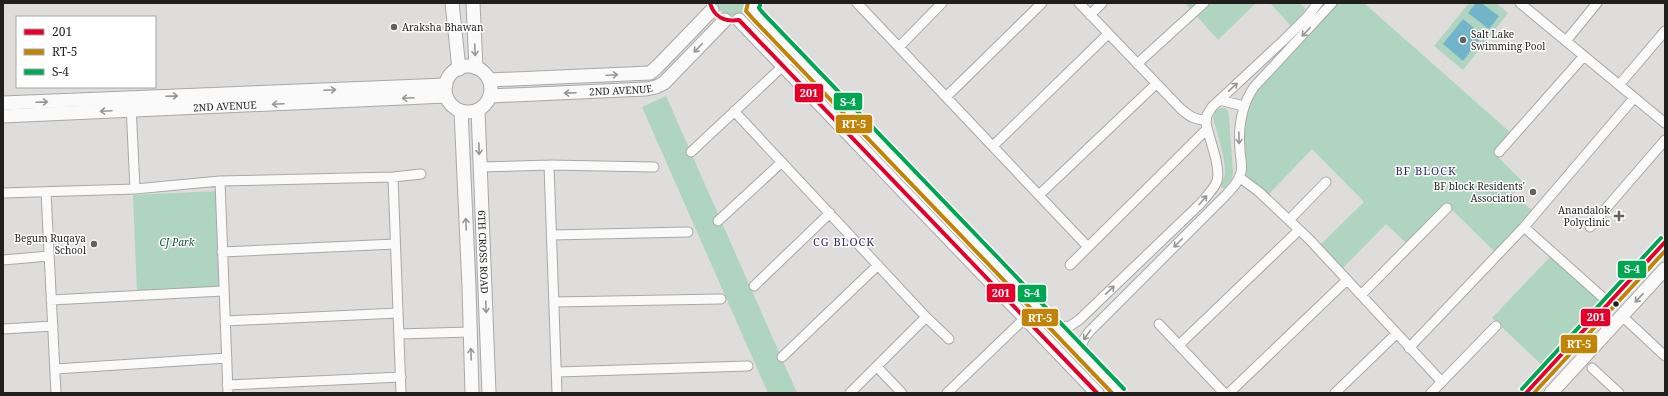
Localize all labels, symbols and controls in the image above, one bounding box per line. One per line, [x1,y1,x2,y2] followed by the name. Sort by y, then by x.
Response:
[16,16,156,88] legend
[402,20,484,34] place label: Araksha Bhawan
[389,22,399,32] marker: Araksha Bhawan
[52,23,72,40] text: 201
[1301,27,1311,37] one-way arrow
[1471,27,1545,53] place label: Salt Lake Swimming Pool
[1458,35,1468,45] marker: Salt Lake Swimming Pool
[52,43,77,60] text: RT-5
[471,43,478,56] one-way arrow
[693,43,702,53] one-way arrow
[52,63,69,80] text: S-4
[605,72,618,79] one-way arrow
[589,81,654,99] street label: 2ND AVENUE
[794,83,824,103] line badge: 201
[1228,83,1238,92] one-way arrow
[800,85,818,100] text: 201
[323,86,336,94] one-way arrow
[564,90,577,97] one-way arrow
[165,92,178,100] one-way arrow
[833,92,863,111] line badge: S-4
[402,94,415,101] one-way arrow
[840,94,856,109] text: S-4
[35,98,48,105] one-way arrow
[193,98,257,114] street label: 2ND AVENUE
[272,100,285,107] one-way arrow
[100,108,113,115] one-way arrow
[835,114,873,134] line badge: RT-5
[842,116,866,131] text: RT-5
[1235,131,1243,144] one-way arrow
[476,142,483,155] one-way arrow
[1395,163,1457,178] district label: BF BLOCK
[1434,179,1526,205] place label: BF block Residents' Association
[1528,187,1538,197] marker: BF block Residents' Association
[1199,194,1208,205] one-way arrow
[1558,203,1610,229] place label: Anandalok Polyclinic
[475,210,492,294] street label: 6TH CROSS ROAD
[1613,210,1625,222] marker: Anandalok Polyclinic
[463,218,470,231] one-way arrow
[15,231,86,257] place label: Begum Ruqaya School
[813,234,875,249] district label: CG BLOCK
[160,235,195,249] park label: CJ Park
[1173,238,1183,248] one-way arrow
[89,239,99,249] marker: Begum Ruqaya School
[1617,260,1647,279] line badge: S-4
[1624,261,1640,276] text: S-4
[986,283,1016,303] line badge: 201
[1017,284,1047,303] line badge: S-4
[992,285,1010,300] text: 201
[1024,285,1040,300] text: S-4
[1105,286,1115,295] one-way arrow
[1634,292,1643,303] one-way arrow
[1611,299,1621,309] unlabelled marker
[482,300,490,313] one-way arrow
[1021,308,1059,327] line badge: RT-5
[1580,308,1611,327] line badge: 201
[1587,309,1605,324] text: 201
[1028,310,1052,325] text: RT-5
[1083,330,1091,341] one-way arrow
[1560,334,1598,354] line badge: RT-5
[1567,336,1591,351] text: RT-5
[467,348,474,361] one-way arrow

